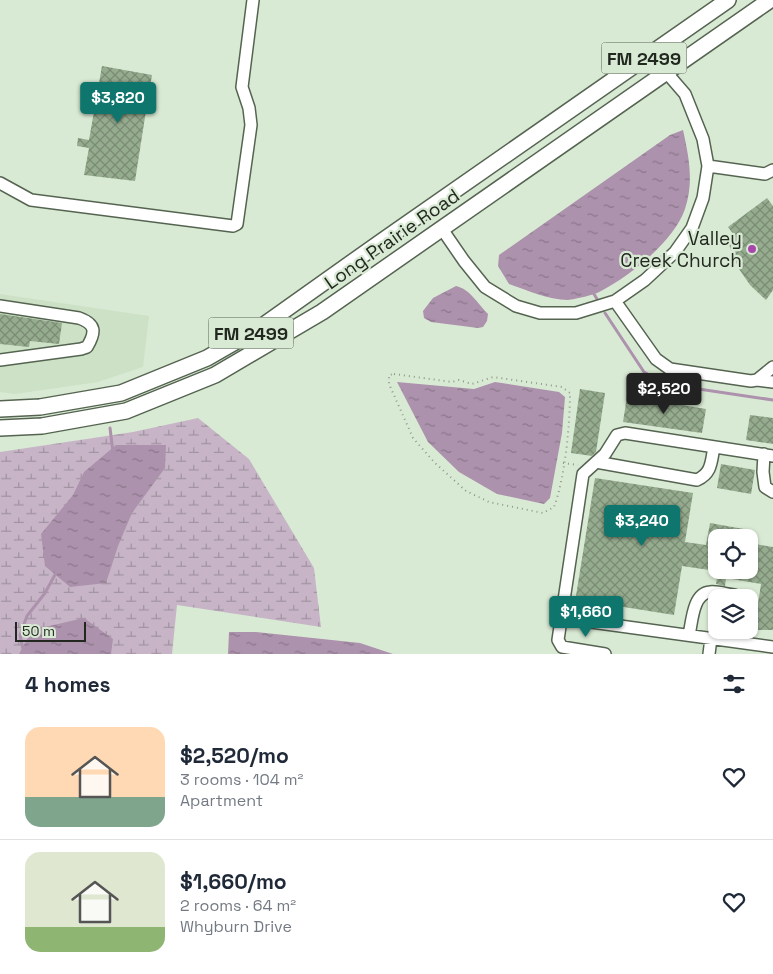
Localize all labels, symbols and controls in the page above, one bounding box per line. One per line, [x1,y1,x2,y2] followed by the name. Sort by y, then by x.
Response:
[602,42,686,74] road number: FM 2499
[77,82,159,124] pin: $3,820
[91,87,145,108] text: $3,820
[320,183,464,295] street label: Long Prairie Road
[620,226,742,273] place label: Valley Creek Church
[746,243,758,255] marker: Valley Creek Church
[208,317,294,348] road number: FM 2499
[623,372,705,415] pin: $2,520
[637,378,691,399] text: $2,520
[601,504,683,547] pin: $3,240
[615,510,669,531] text: $3,240
[708,529,758,639] map controls
[708,529,758,579] button: locate
[708,589,758,639] button: layers
[545,596,627,638] pin: $1,660
[560,601,612,622] text: $1,660
[15,619,86,642] scale bar
[22,622,55,640] text: 50 m
[720,670,748,698] icon: filters
[25,671,111,698] text: 4 homes
[180,742,289,769] text: $2,520/mo
[65,747,125,807] icon: home
[720,763,748,791] icon: heart
[180,769,303,790] text: 3 rooms · 104 m²
[180,790,263,811] text: Apartment
[180,868,287,895] text: $1,660/mo
[65,872,125,932] icon: home
[720,888,748,916] icon: heart
[180,895,296,916] text: 2 rooms · 64 m²
[180,916,292,937] text: Whyburn Drive

